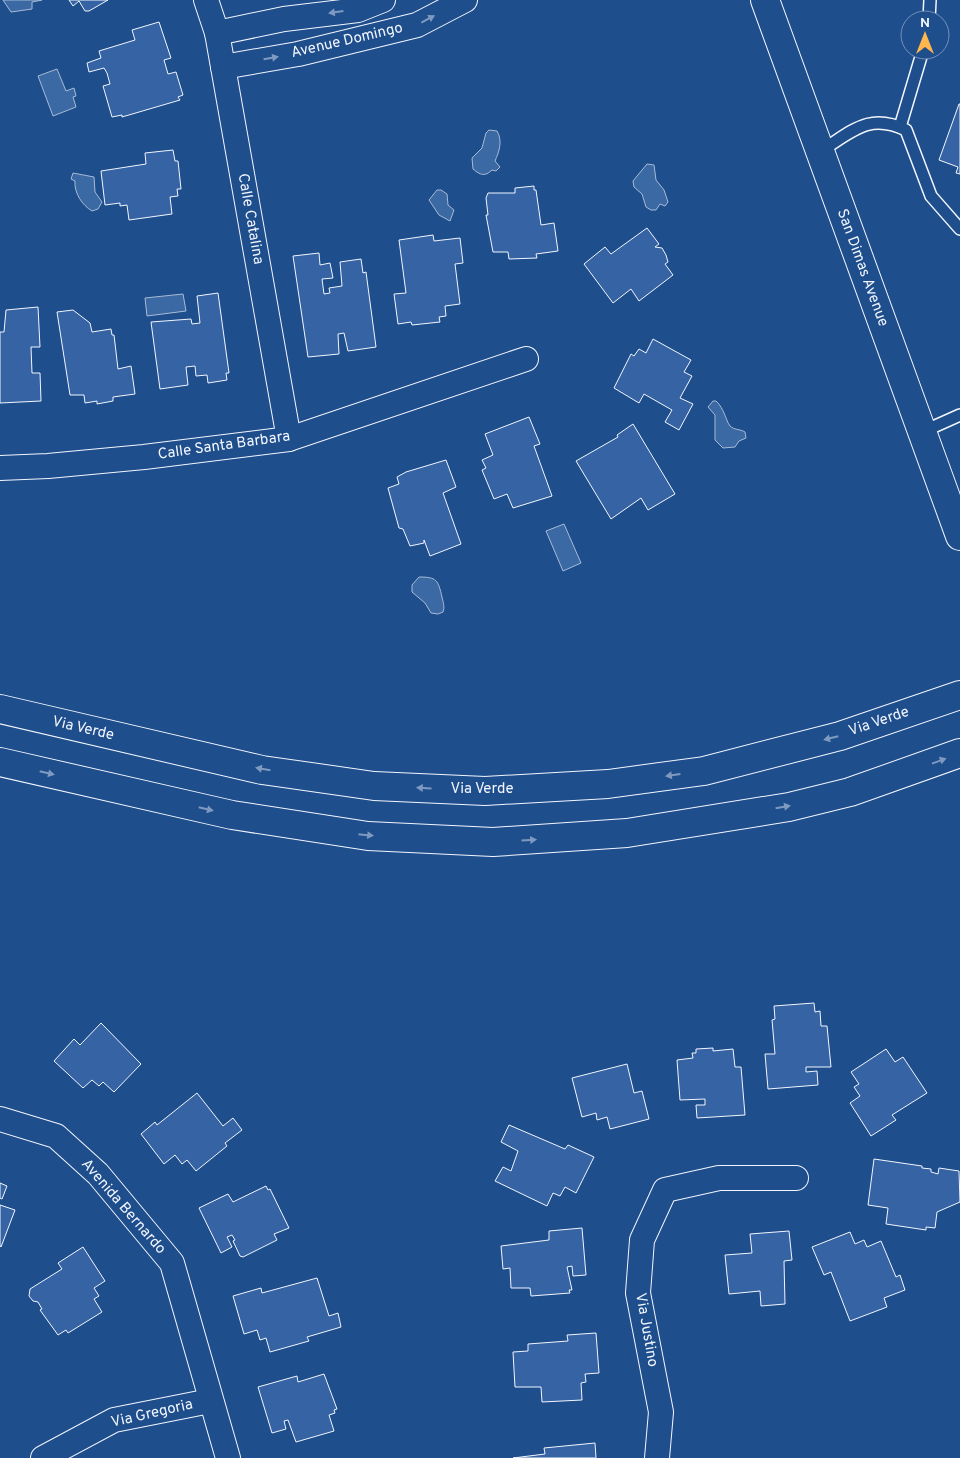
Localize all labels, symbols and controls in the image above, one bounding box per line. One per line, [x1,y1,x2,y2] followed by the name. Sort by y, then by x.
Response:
[328,9,344,17] one-way arrow
[900,10,950,60] north arrow
[421,15,435,24] one-way arrow
[920,15,930,32] text: N
[289,19,405,63] street label: Avenue Domingo
[263,54,279,62] one-way arrow
[233,172,267,266] street label: Calle Catalina
[832,207,892,329] street label: San Dimas Avenue
[157,427,291,465] street label: Calle Santa Barbara
[846,703,912,741] street label: Via Verde
[50,713,116,745] street label: Via Verde
[823,734,838,742] one-way arrow
[931,757,946,764] one-way arrow
[254,765,270,773] one-way arrow
[40,769,55,777] one-way arrow
[665,771,681,779] one-way arrow
[451,780,513,799] street label: Via Verde
[416,784,432,792] one-way arrow
[776,803,792,811] one-way arrow
[198,805,214,813] one-way arrow
[359,831,375,839] one-way arrow
[521,835,537,843] one-way arrow
[76,1155,170,1259] street label: Avenida Bernardo
[630,1292,662,1368] street label: Via Justino
[109,1395,195,1433] street label: Via Gregoria

